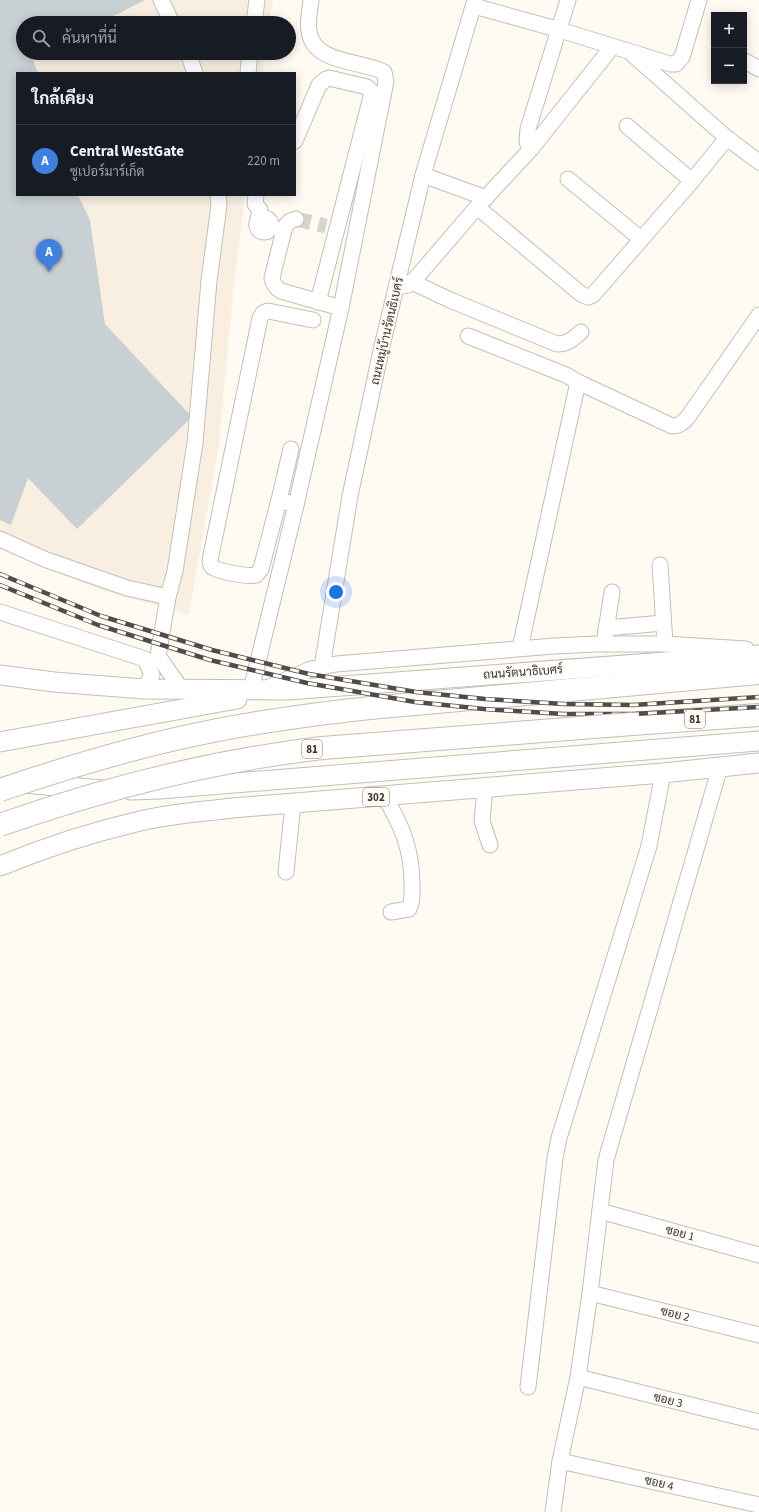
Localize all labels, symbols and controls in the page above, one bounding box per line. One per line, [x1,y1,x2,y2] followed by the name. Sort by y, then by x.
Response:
[711,12,747,84] map controls
[711,12,747,48] button: +
[16,16,296,60] search box
[30,27,52,49] icon: search
[62,28,117,49] text: ค้นหาที่นี่
[711,48,747,84] button: −
[32,87,94,111] text: ใกล้เคียง
[70,141,184,162] text: Central WestGate
[41,152,49,170] text: A
[247,152,280,170] text: 220 m
[70,163,144,181] text: ซูเปอร์มาร์เก็ต
[36,239,62,272] pin: A
[367,275,408,387] street label: ถนนหมู่บ้านรัตนธิเบศร์
[326,582,346,602] your location
[483,661,564,684] street label: ถนนรัตนาธิเบศร์
[685,710,705,728] road number: 81
[302,740,322,758] road number: 81
[363,788,389,806] road number: 302
[663,1221,696,1246] street label: ซอย 1
[658,1303,691,1326] street label: ซอย 2
[651,1389,684,1412] street label: ซอย 3
[643,1472,675,1495] street label: ซอย 4

